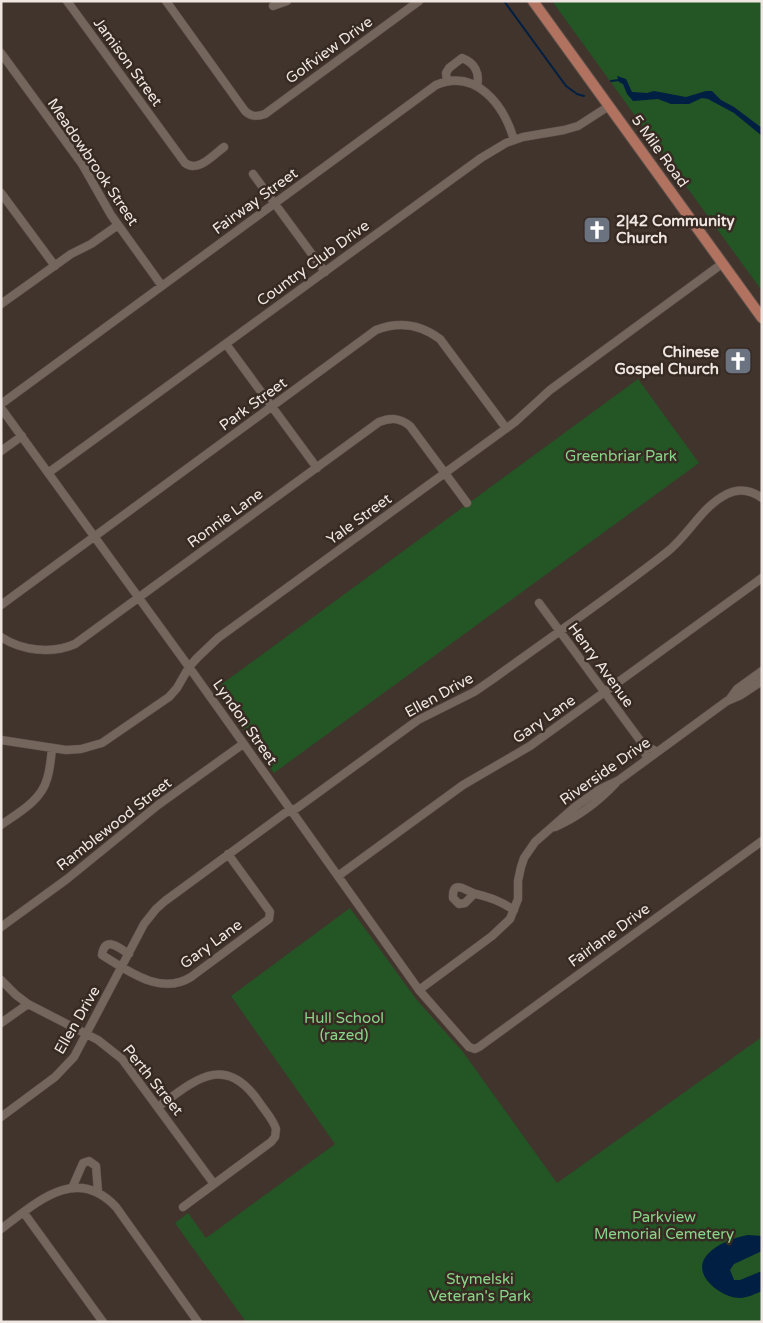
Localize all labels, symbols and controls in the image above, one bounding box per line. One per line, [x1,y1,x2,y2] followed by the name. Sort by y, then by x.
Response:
[282,13,376,87] street label: Golfview Drive
[90,14,166,110] street label: Jamison Street
[44,95,142,229] street label: Meadowbrook Street
[628,111,692,191] street label: 5 Mile Road
[209,164,301,238] street label: Fairway Street
[616,212,734,247] place label: 2|42 Community Church
[582,215,612,245] church icon: 2|42 Community Church
[253,216,373,310] street label: Country Club Drive
[614,343,719,379] place label: Chinese Gospel Church
[723,346,753,376] church icon: Chinese Gospel Church
[216,373,290,434] street label: Park Street
[565,447,677,465] park label: Greenbriar Park
[184,485,266,551] street label: Ronnie Lane
[323,489,395,549] street label: Yale Street
[564,619,638,711] street label: Henry Avenue
[402,669,476,721] street label: Ellen Drive
[209,676,281,768] street label: Lyndon Street
[509,691,579,747] street label: Gary Lane
[556,733,654,809] street label: Riverside Drive
[53,773,175,874] street label: Ramblewood Street
[565,899,653,971] street label: Fairlane Drive
[177,916,245,972] street label: Gary Lane
[50,983,104,1057] street label: Ellen Drive
[304,1009,384,1044] park label: Hull School (razed)
[119,1041,187,1119] street label: Perth Street
[594,1208,734,1243] park label: Parkview Memorial Cemetery
[429,1270,531,1305] park label: Stymelski Veteran's Park

